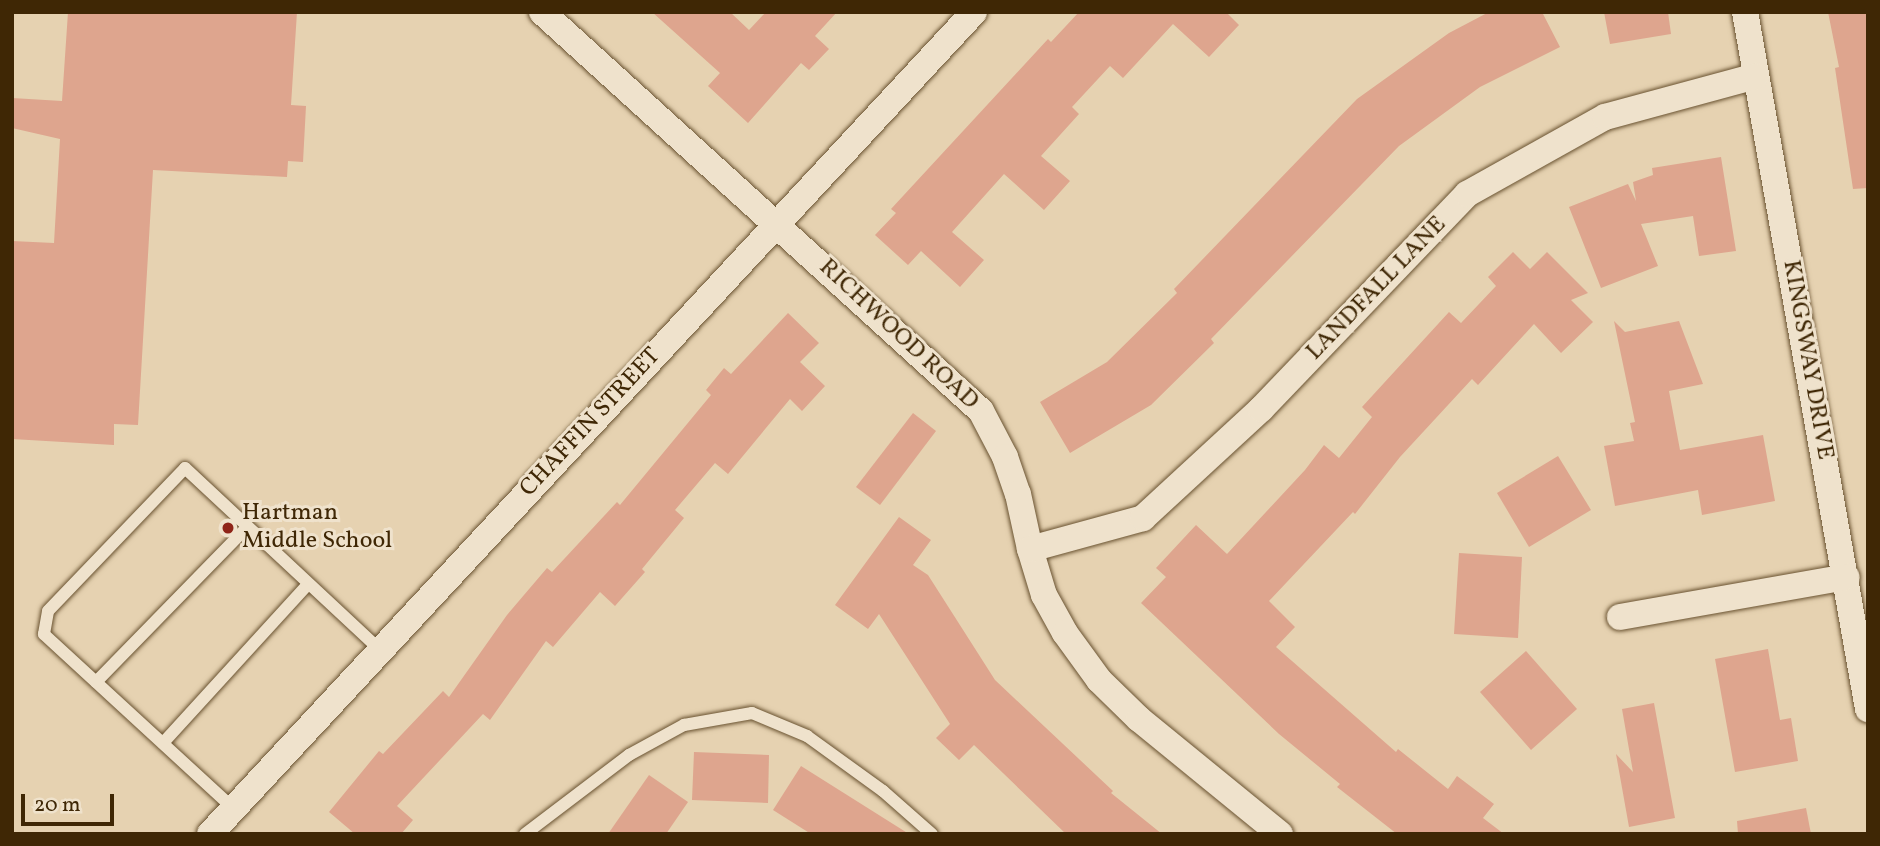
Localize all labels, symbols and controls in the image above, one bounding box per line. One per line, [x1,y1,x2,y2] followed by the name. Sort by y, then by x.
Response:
[1301,211,1453,367] street label: LANDFALL LANE
[812,254,984,416] street label: RICHWOOD ROAD
[1775,258,1839,462] street label: KINGSWAY DRIVE
[515,343,667,503] street label: CHAFFIN STREET
[242,500,392,556] place label: Hartman Middle School
[220,520,236,536] marker: Hartman Middle School
[24,780,117,824] scale bar
[34,791,80,820] text: 20 m

